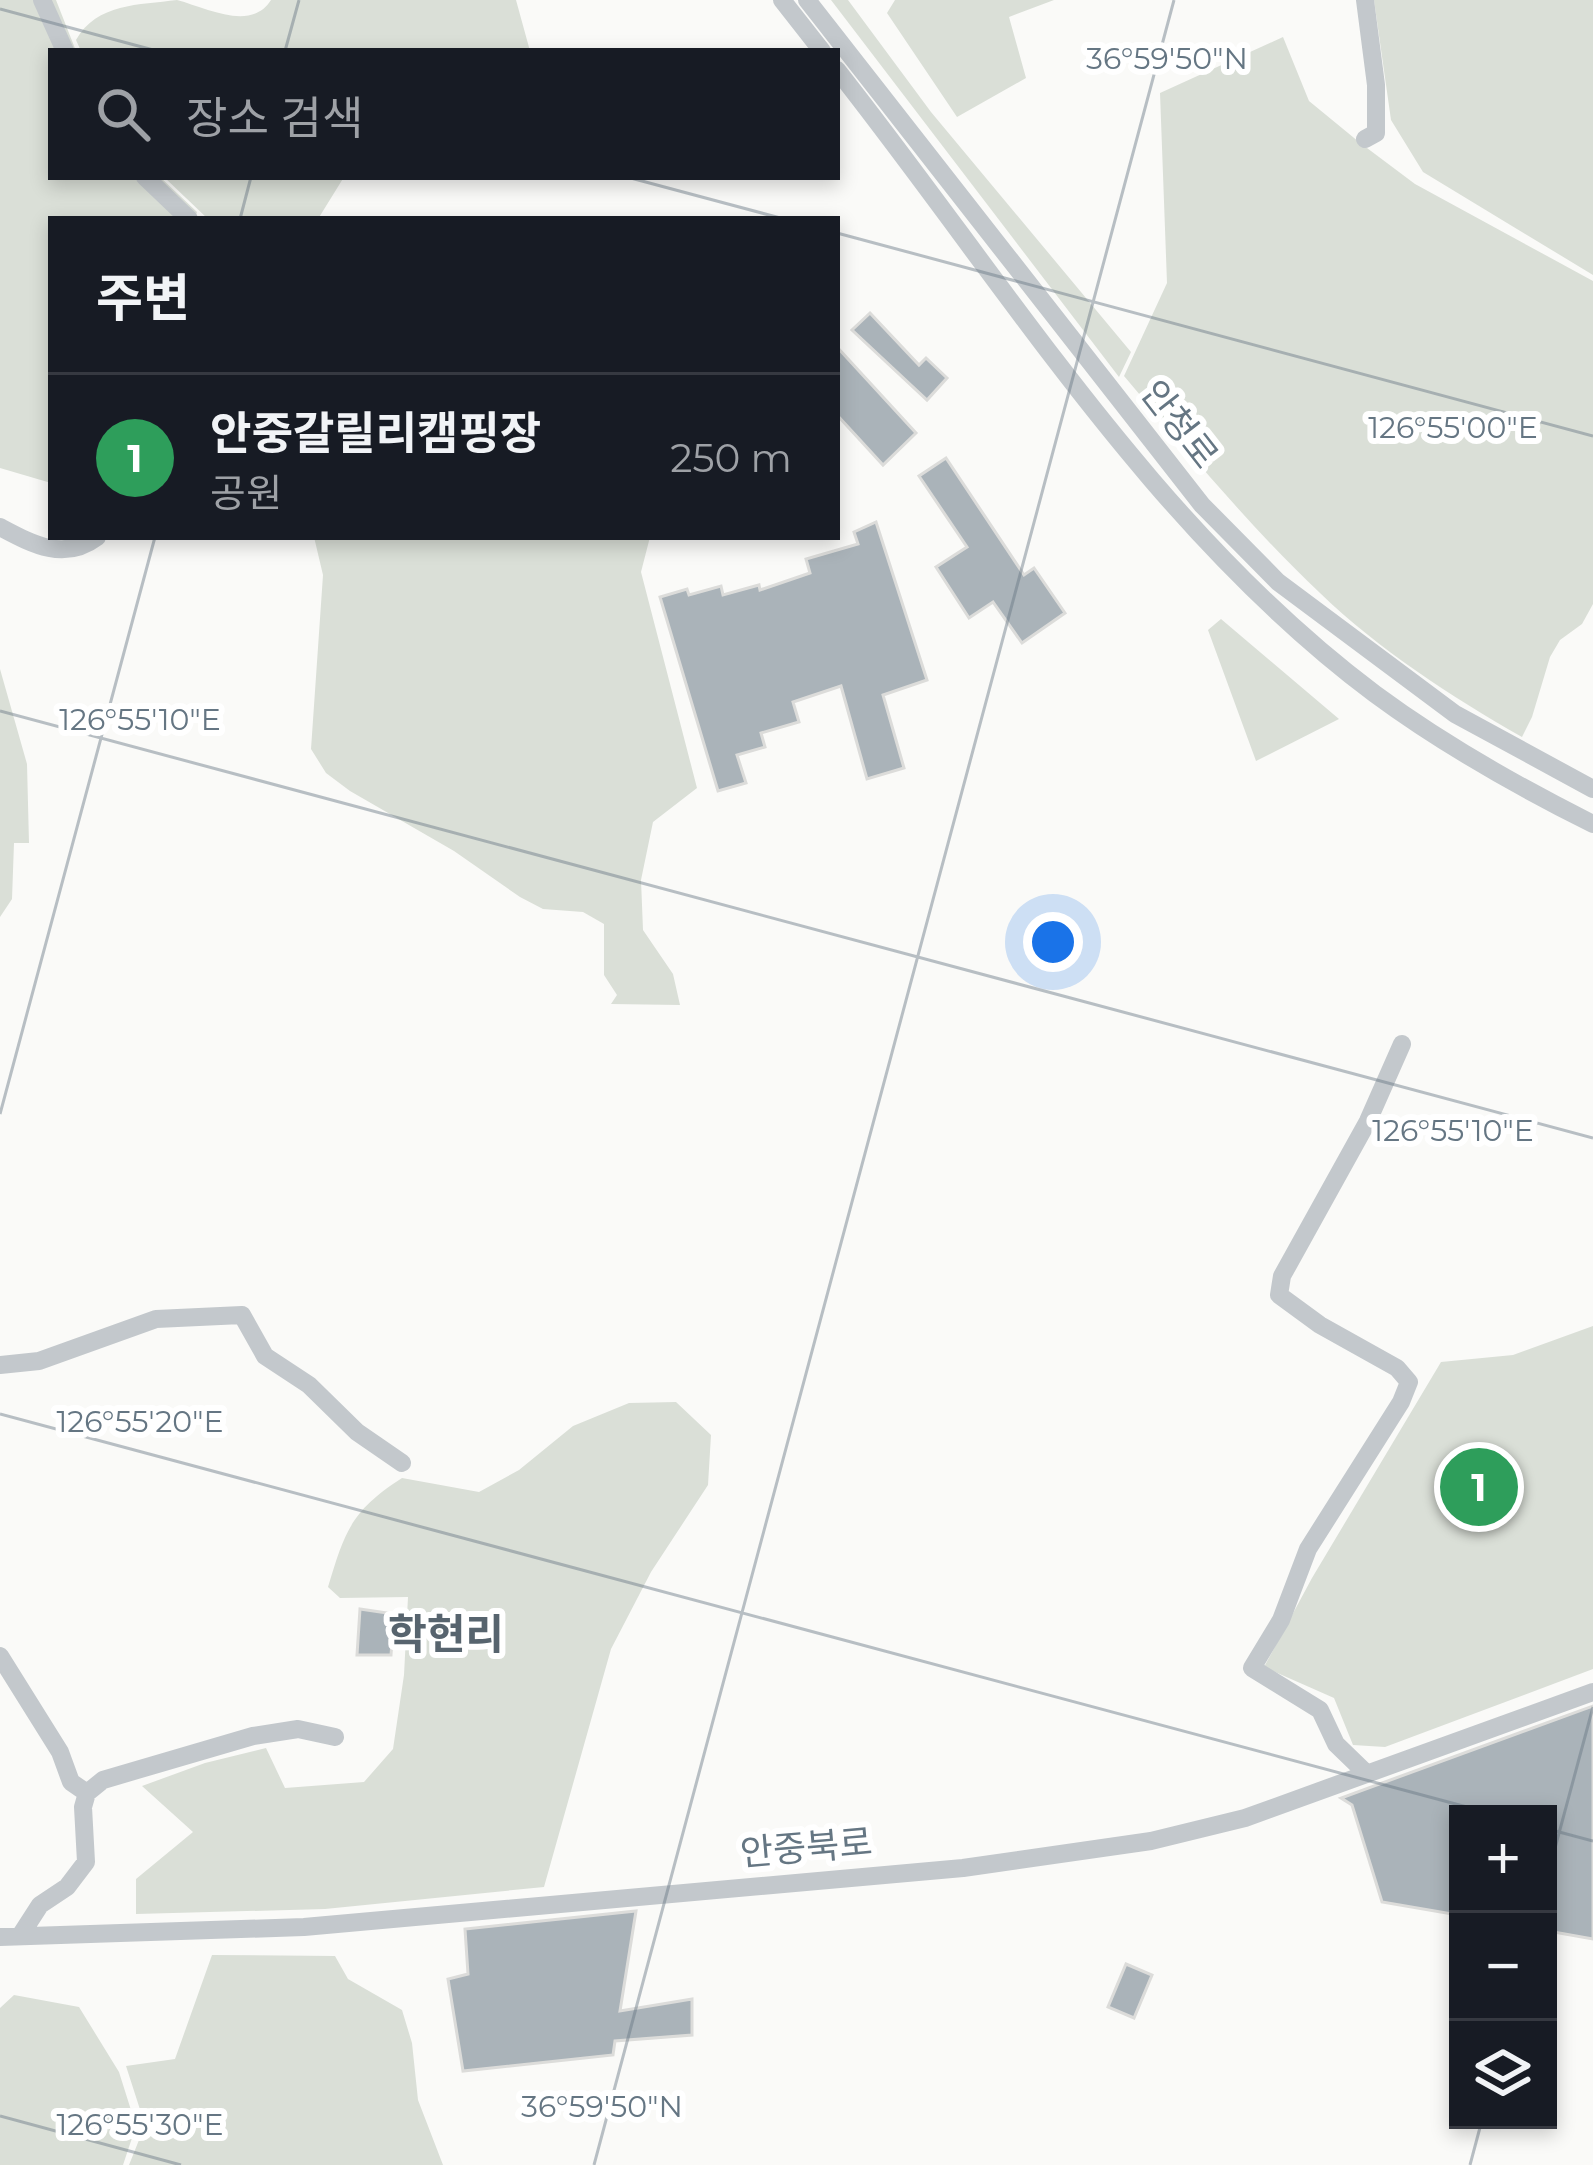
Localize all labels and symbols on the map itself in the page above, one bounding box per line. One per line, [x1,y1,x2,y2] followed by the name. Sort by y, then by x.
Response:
[1086,40,1248,77] text: 36°59'50"N
[1132,371,1228,477] street label: 안청로
[1368,409,1538,446] text: 126°55'00"E
[59,701,221,738] text: 126°55'10"E
[1023,912,1083,972] your location
[1372,1112,1534,1149] text: 126°55'10"E
[56,1403,224,1440] text: 126°55'20"E
[1440,1442,1518,1532] pin: 1
[388,1608,504,1660] district label: 학현리
[738,1819,874,1875] street label: 안중북로
[521,2088,683,2125] text: 36°59'50"N
[57,2106,223,2143] text: 126°55'30"E

